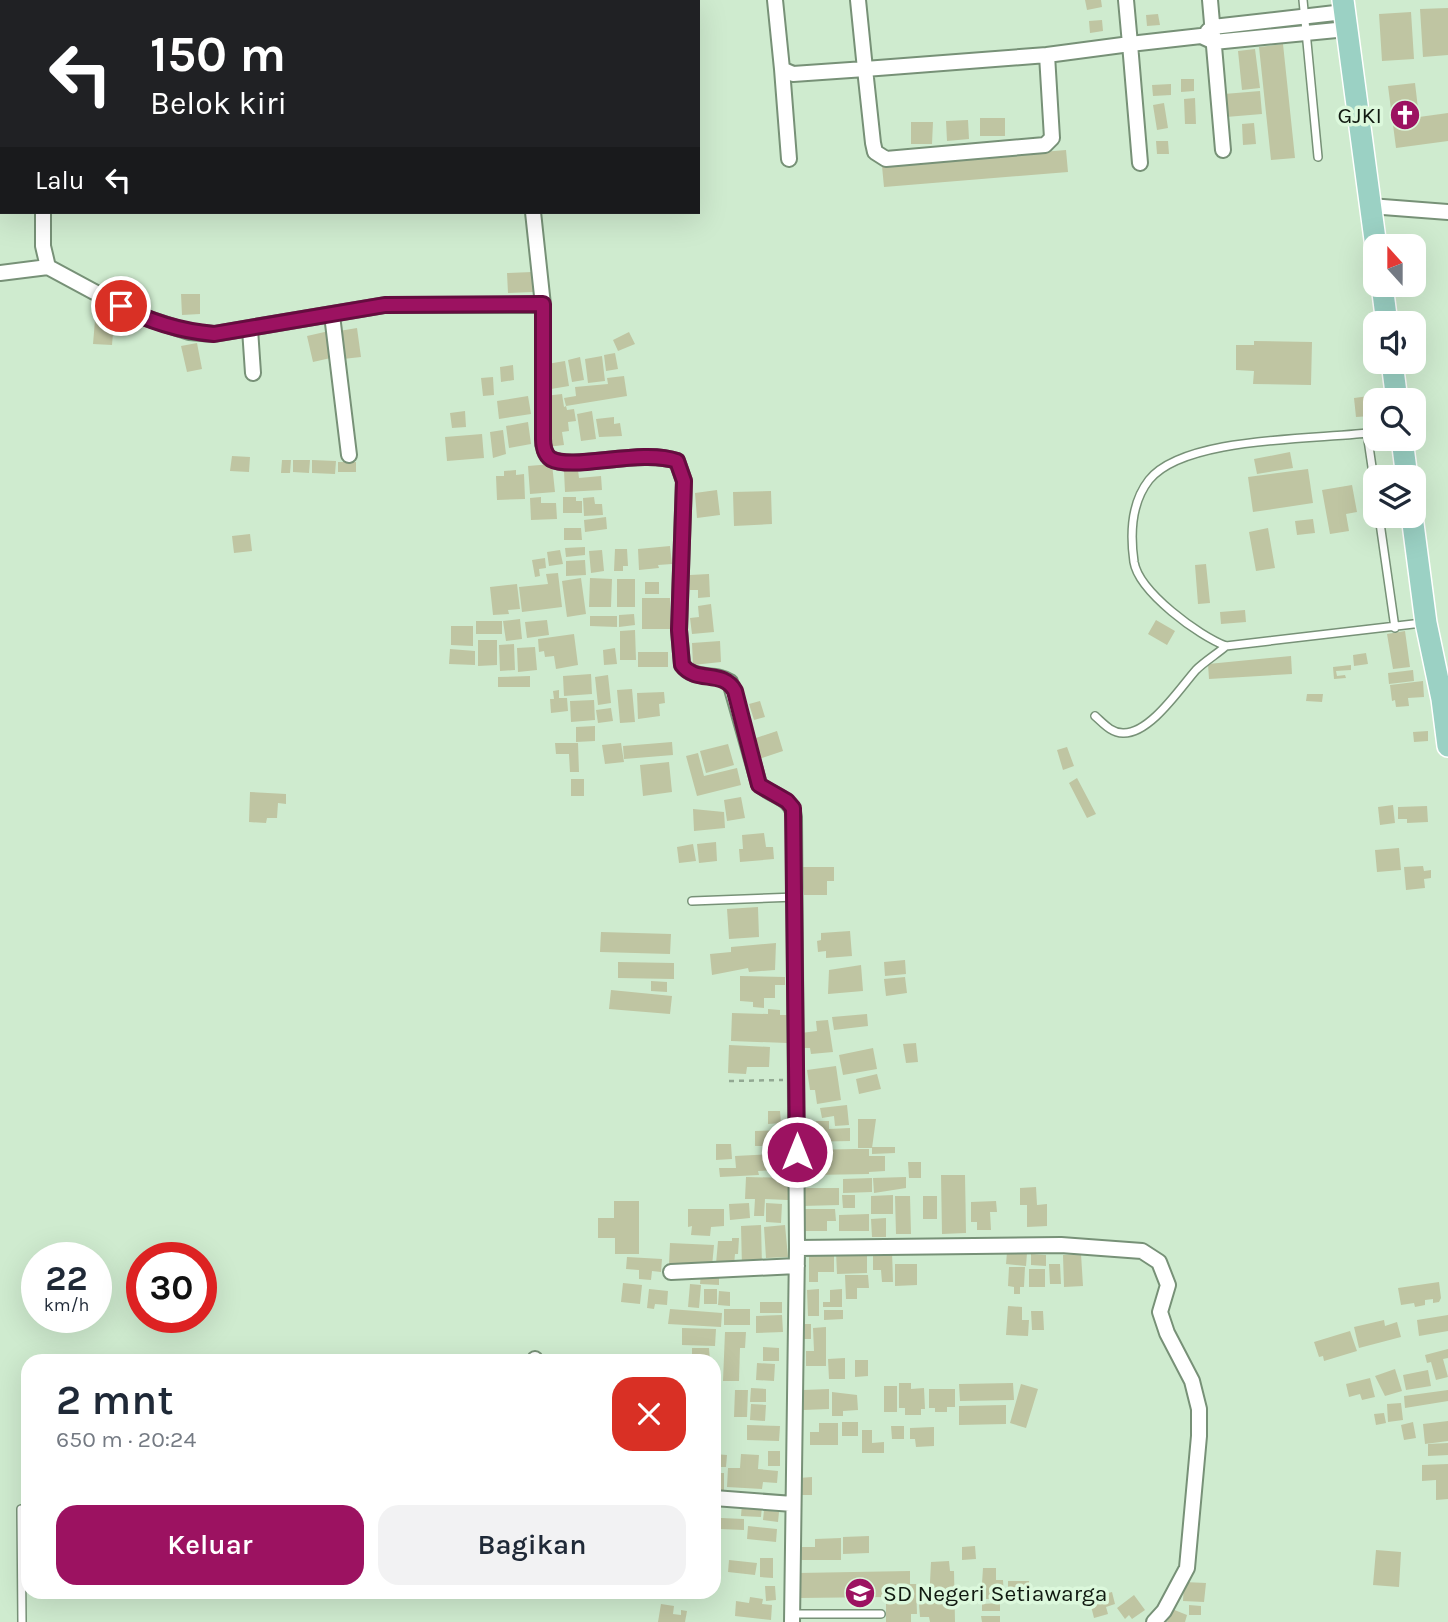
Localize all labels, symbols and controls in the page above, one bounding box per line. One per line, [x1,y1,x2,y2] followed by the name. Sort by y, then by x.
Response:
[150,26,286,83] text: 150 m
[35,28,126,119] icon: left
[150,85,287,122] text: Belok kiri
[1388,98,1422,132] church icon: GJKI
[1337,102,1382,129] place label: GJKI
[99,161,137,199] icon: left
[35,165,85,196] text: Lalu
[1363,234,1426,298] north arrow
[1363,234,1426,528] map controls
[91,276,151,336] pin
[102,287,140,325] icon: arrive
[1363,311,1426,374] button: sound
[1363,388,1426,451] button: search
[1363,465,1426,528] button: layers
[760,1115,834,1189] position arrow
[126,1242,217,1333] speed limit sign: 30
[45,1258,88,1299] text: 22
[44,1294,89,1316] text: km/h
[56,1375,174,1425] text: 2 mnt
[612,1377,686,1451] button: close
[56,1426,196,1453] text: 650 m · 20:24
[56,1505,364,1585] button: Keluar
[378,1505,686,1585] button: Bagikan
[843,1576,877,1610] school or university icon: SD Negeri Setiawarga
[883,1580,1107,1607] place label: SD Negeri Setiawarga

